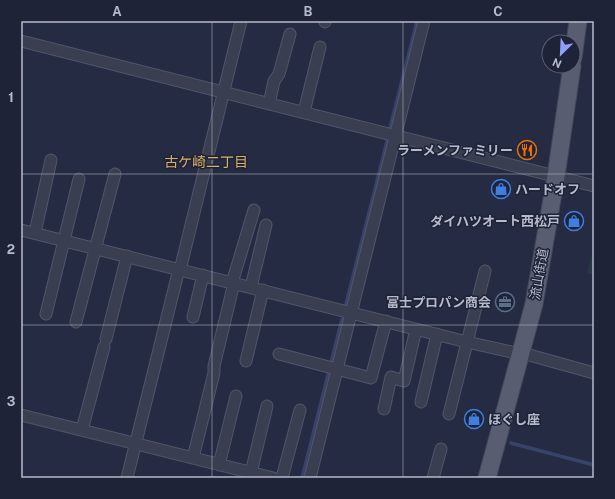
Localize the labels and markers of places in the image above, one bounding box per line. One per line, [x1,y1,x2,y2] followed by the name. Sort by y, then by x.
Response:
[516,139,538,161] restaurant icon: ラーメンファミリー
[397,143,513,158] place label: ラーメンファミリー
[490,178,512,200] shop icon: ハードオフ
[515,182,580,197] place label: ハードオフ
[563,210,585,232] shop icon: ダイハツオート西松戸
[430,214,560,229] place label: ダイハツオート西松戸
[494,291,516,313] office icon: 富士プロパン商会
[386,295,491,310] place label: 富士プロパン商会
[463,408,485,430] shop icon: ほぐし座
[488,412,540,427] place label: ほぐし座

